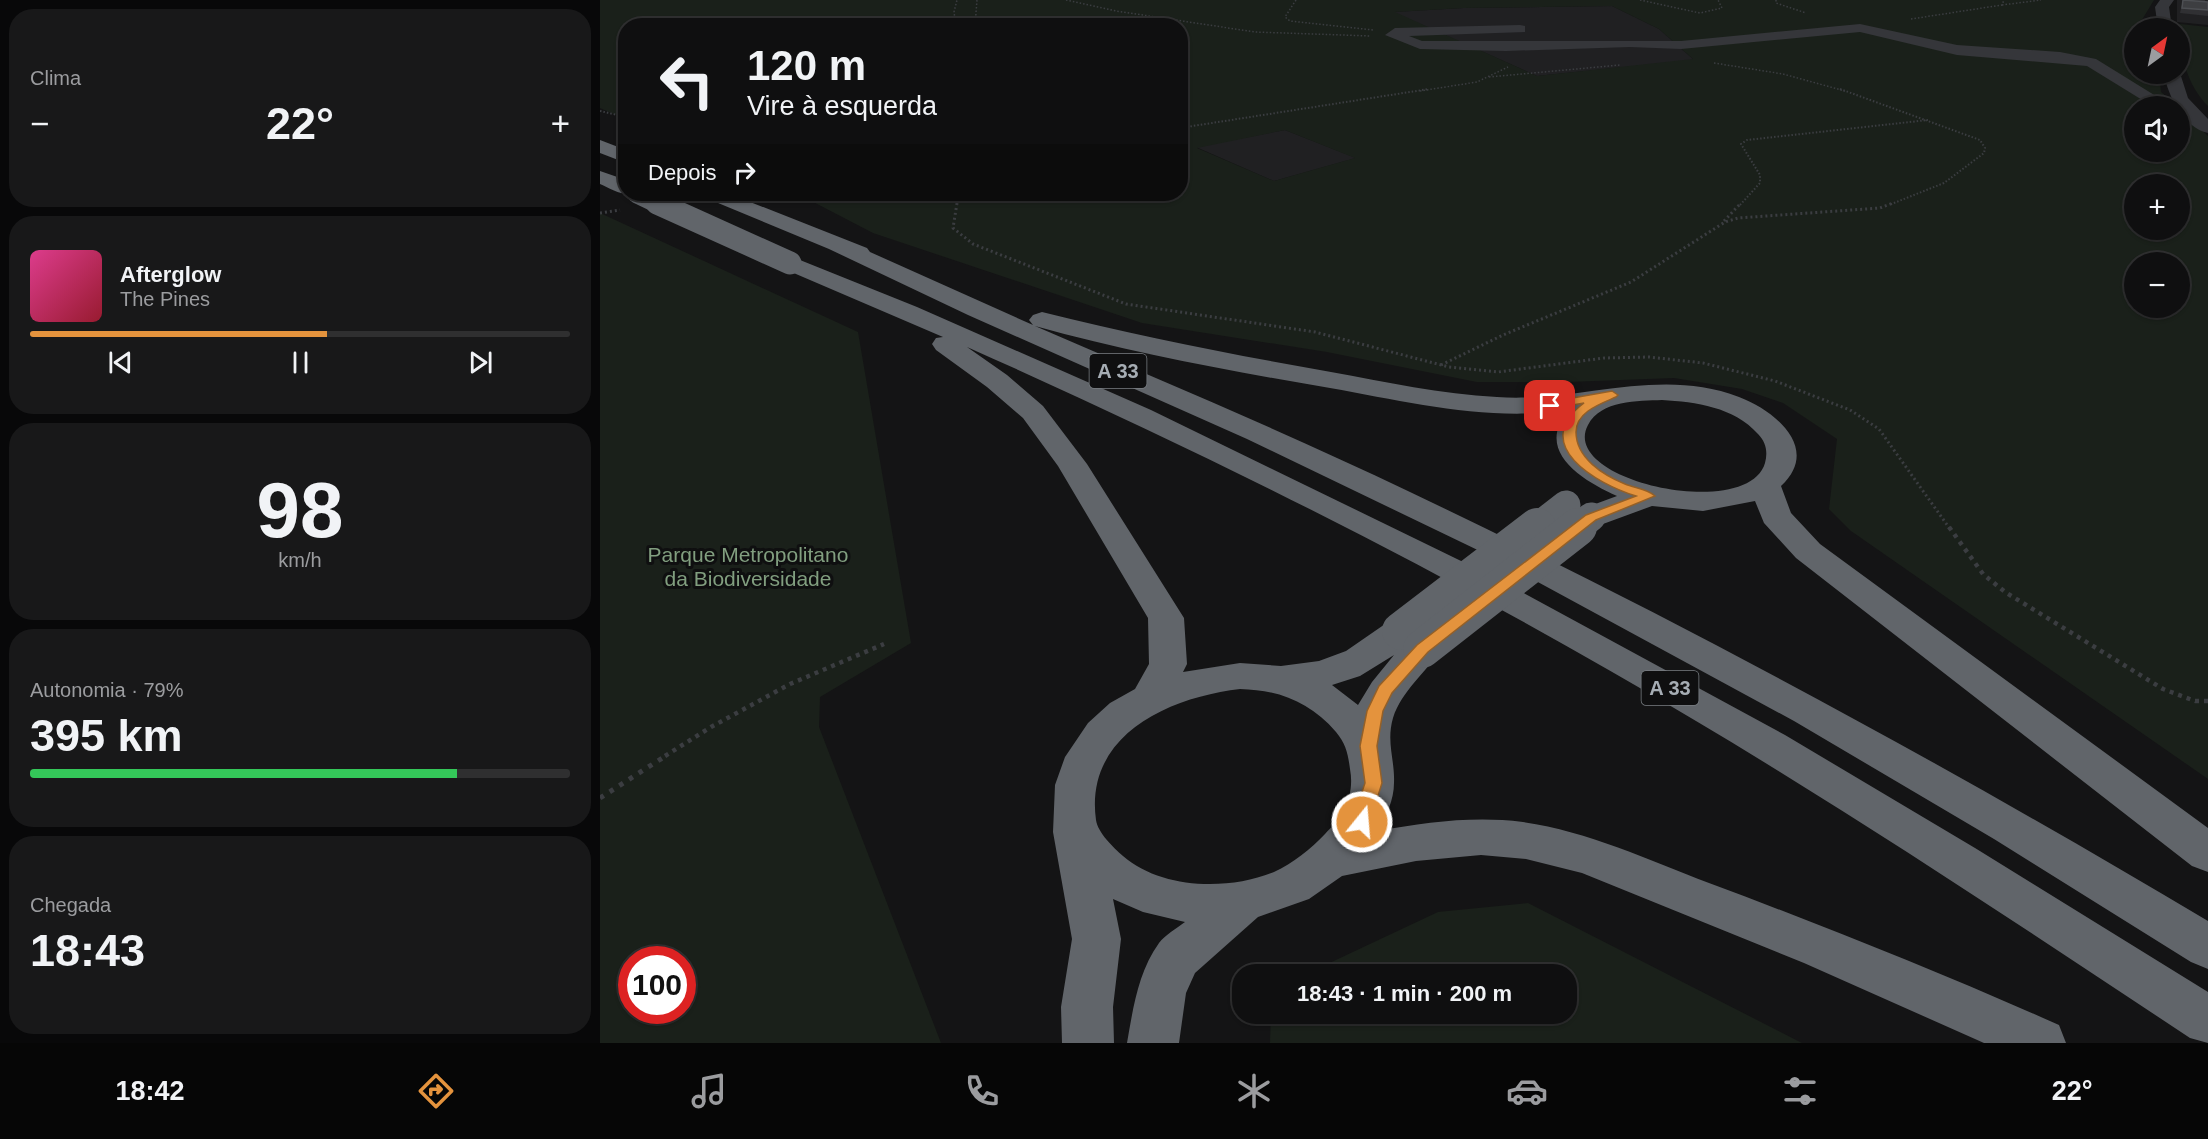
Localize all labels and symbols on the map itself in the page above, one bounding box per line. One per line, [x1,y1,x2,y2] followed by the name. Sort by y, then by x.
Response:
[2124,18,2190,84] north arrow
[1090,354,1146,388] road number: A 33
[1524,380,1575,431] pin
[648,543,848,590] park label: Parque Metropolitano da Biodiversidade
[1642,671,1698,705] road number: A 33
[1330,790,1394,854] position arrow
[618,946,696,1024] speed limit sign: 100

